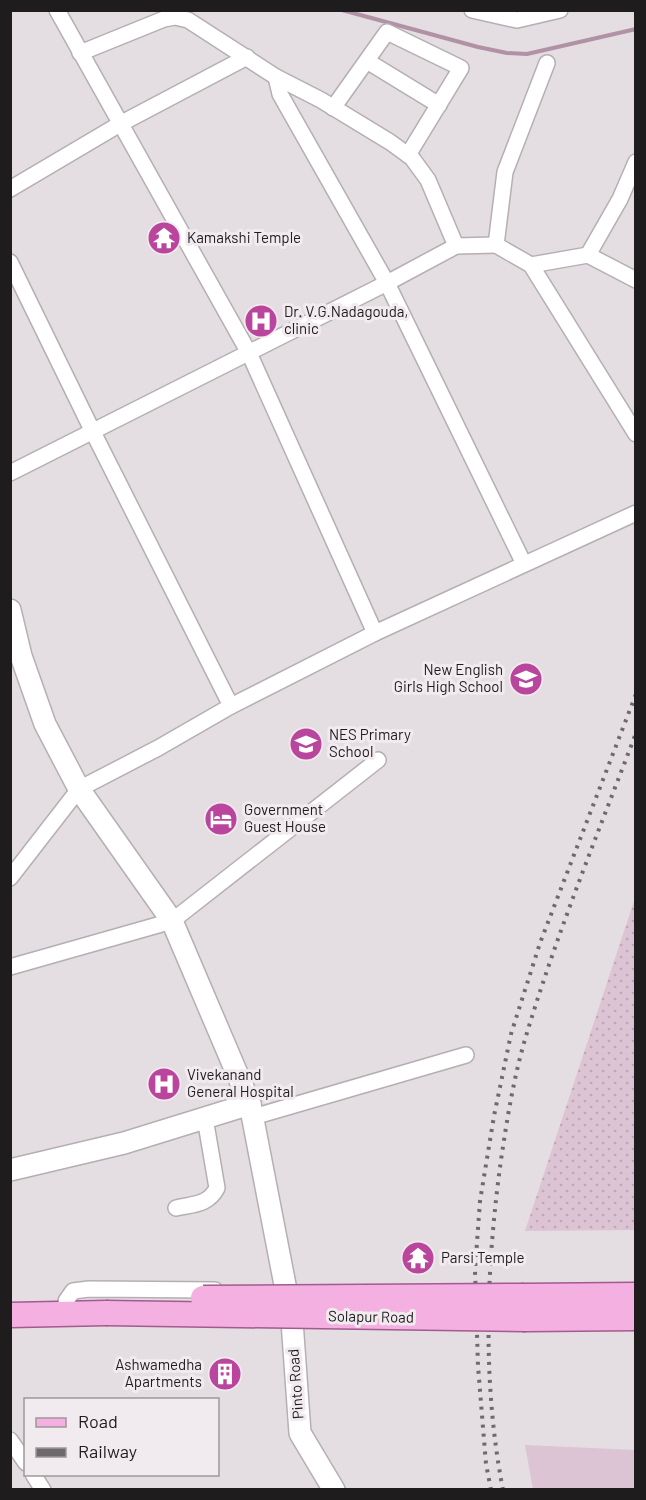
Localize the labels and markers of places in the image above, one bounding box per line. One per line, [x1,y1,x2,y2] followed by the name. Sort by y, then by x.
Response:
[146,220,182,256] temple icon: Kamakshi Temple
[187,228,301,246] place label: Kamakshi Temple
[284,302,408,337] place label: Dr. V.G.Nadagouda, clinic
[243,303,279,339] hospital icon: Dr. V.G.Nadagouda, clinic
[394,660,503,695] place label: New English Girls High School
[508,661,544,697] school or university icon: New English Girls High School
[329,725,411,760] place label: NES Primary School
[288,726,324,762] school or university icon: NES Primary School
[244,800,326,835] place label: Government Guest House
[203,801,239,837] hotel icon: Government Guest House
[187,1065,294,1100] place label: Vivekanand General Hospital
[146,1066,182,1102] hospital icon: Vivekanand General Hospital
[400,1240,436,1276] temple icon: Parsi Temple
[441,1248,525,1266] place label: Parsi Temple
[115,1355,202,1390] place label: Ashwamedha Apartments
[207,1356,243,1392] building icon: Ashwamedha Apartments

